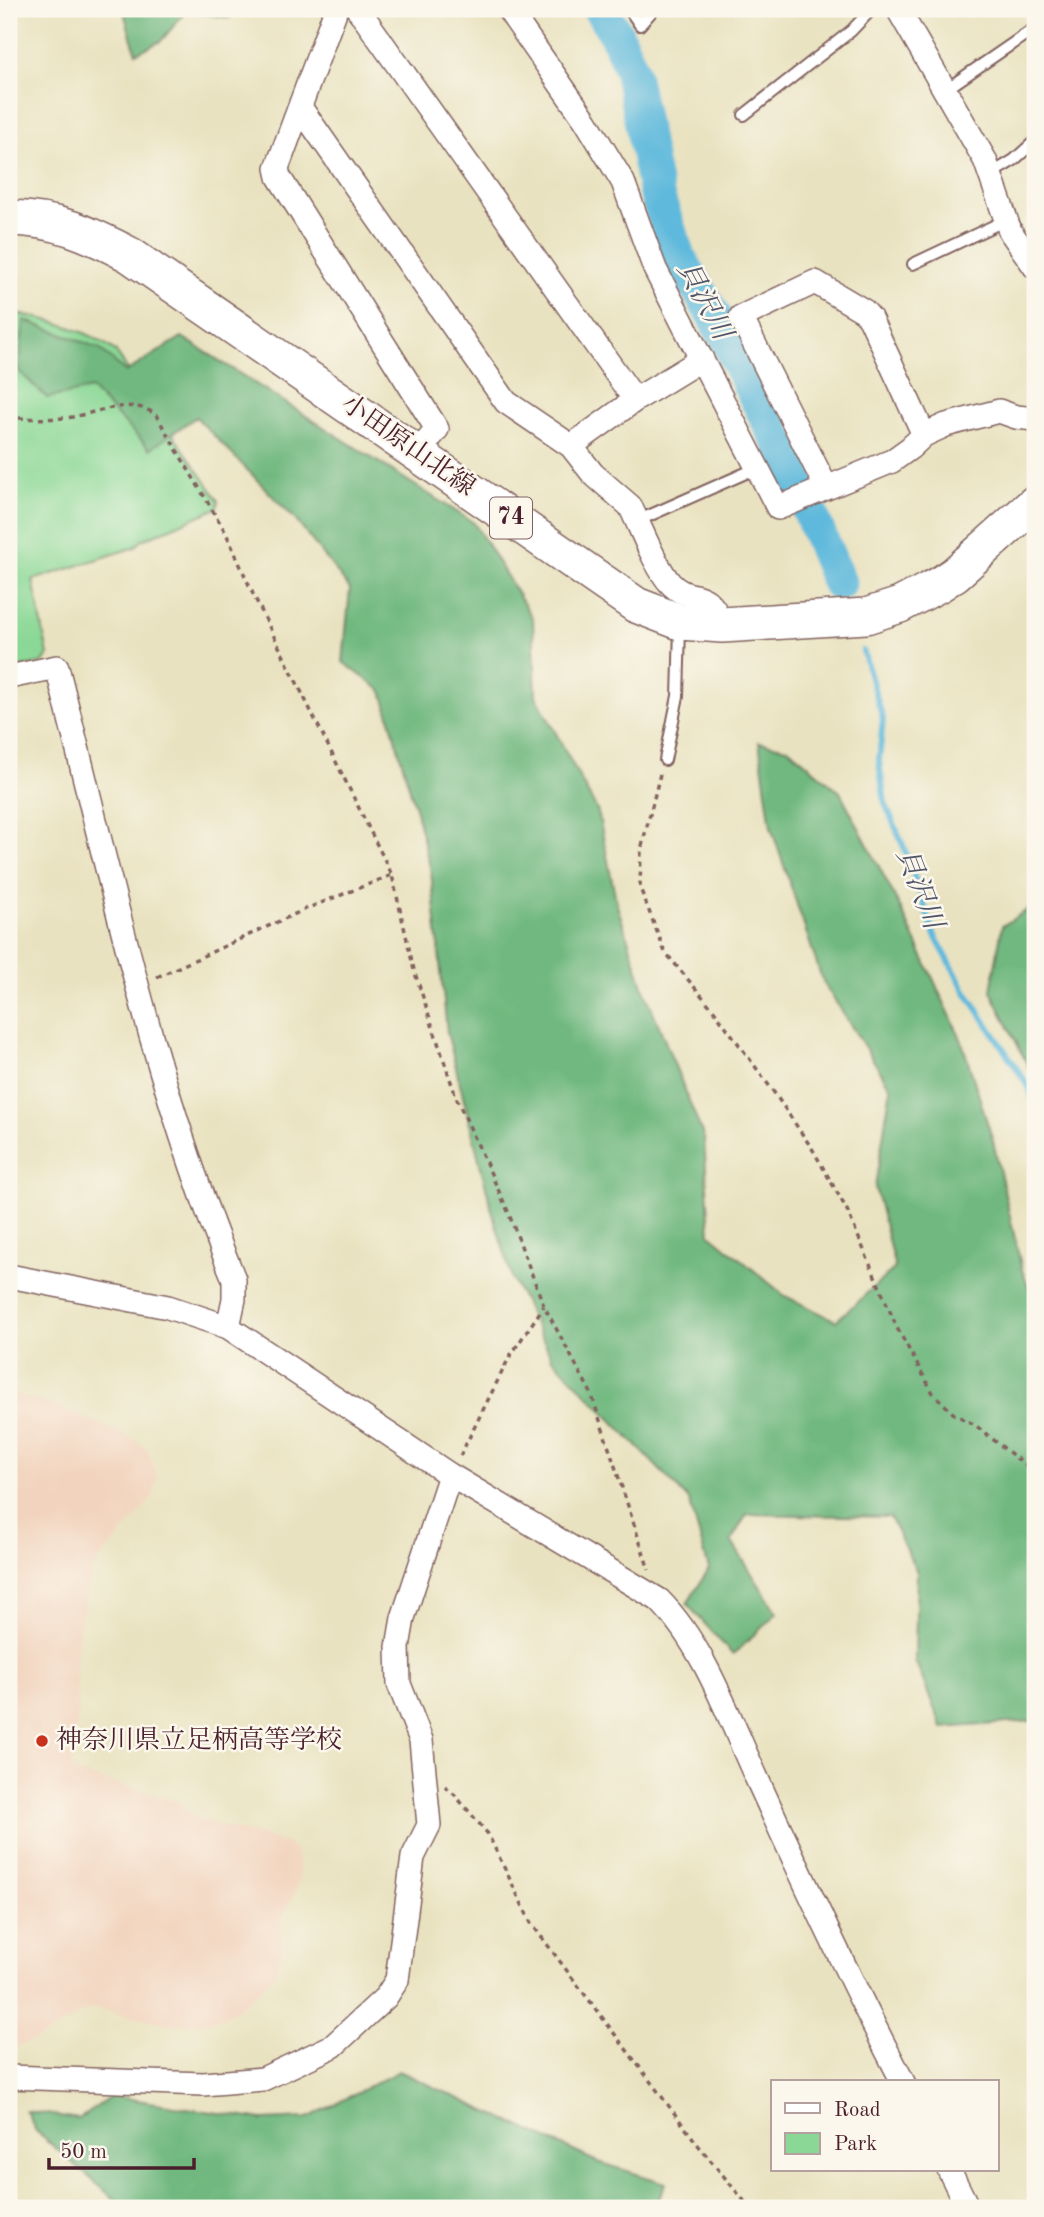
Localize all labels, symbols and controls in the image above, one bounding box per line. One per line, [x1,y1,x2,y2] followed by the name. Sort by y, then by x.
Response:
[671,256,739,347] water label: 貝沢川
[337,389,481,501] street label: 小田原山北線
[490,498,532,538] road number: 74
[890,844,950,936] water label: 貝沢川
[56,1726,342,1754] place label: 神奈川県立足柄高等学校
[34,1733,50,1749] marker: 神奈川県立足柄高等学校
[771,2080,998,2172] legend
[834,2100,881,2121] text: Road
[49,2126,194,2170] scale bar
[834,2134,877,2155] text: Park
[60,2142,107,2163] text: 50 m

